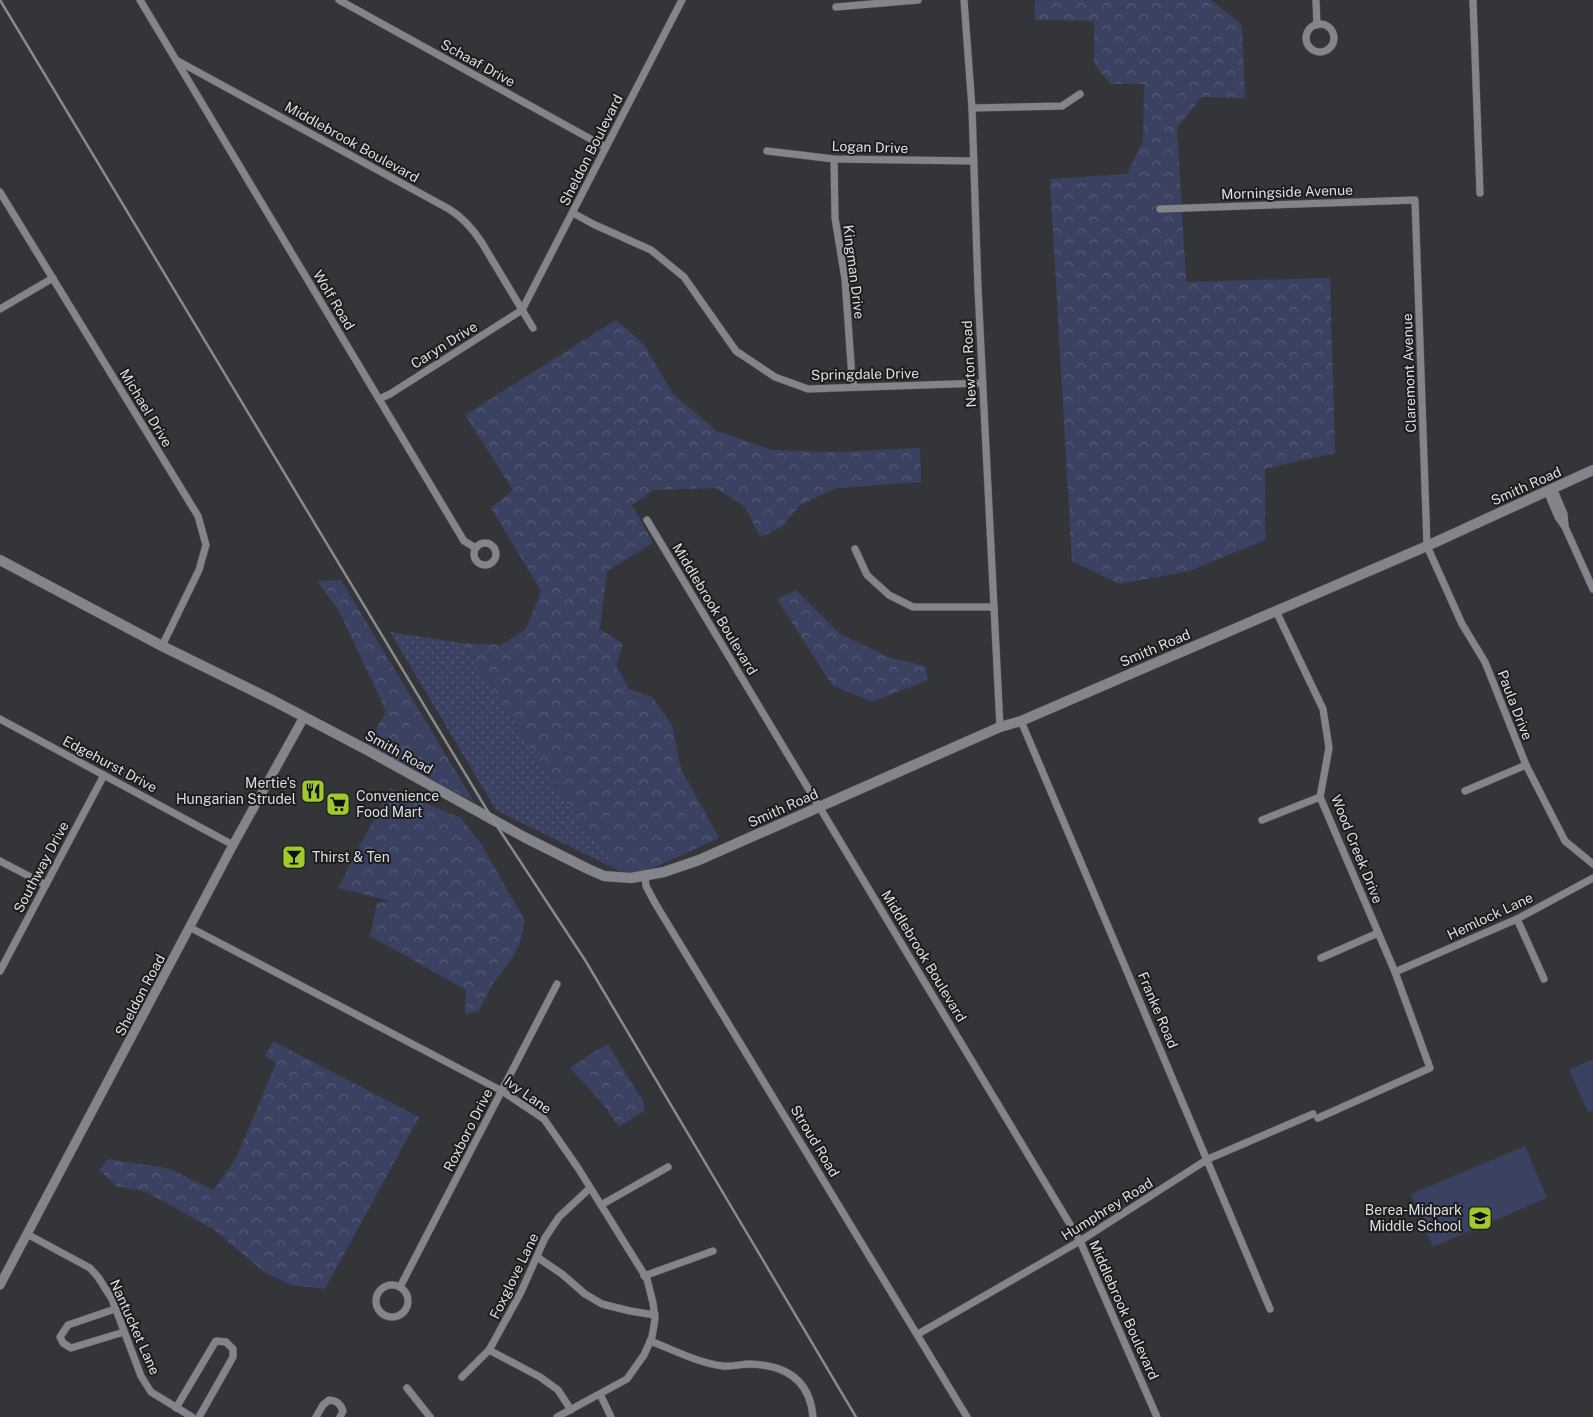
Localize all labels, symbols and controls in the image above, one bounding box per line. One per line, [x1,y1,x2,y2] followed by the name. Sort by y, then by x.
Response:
[438,36,518,90] street label: Schaaf Drive
[556,92,626,208] street label: Sheldon Boulevard
[282,98,422,186] street label: Middlebrook Boulevard
[831,138,909,156] street label: Logan Drive
[1221,182,1353,202] street label: Morningside Avenue
[840,224,868,320] street label: Kingman Drive
[310,267,358,333] street label: Wolf Road
[1399,313,1419,433] street label: Claremont Avenue
[408,318,480,372] street label: Caryn Drive
[959,320,979,408] street label: Newton Road
[811,365,919,383] street label: Springdale Drive
[116,366,176,450] street label: Michael Drive
[1488,463,1564,509] street label: Smith Road
[669,540,761,678] street label: Middlebrook Boulevard
[1117,626,1193,670] street label: Smith Road
[1494,668,1536,742] street label: Paula Drive
[362,727,436,777] street label: Smith Road
[60,732,160,796] street label: Edgehurst Drive
[176,775,296,807] place label: Mertie's Hungarian Strudel
[300,778,326,804] restaurant icon: Mertie's Hungarian Strudel
[745,785,821,831] street label: Smith Road
[356,788,439,820] place label: Convenience Food Mart
[325,791,351,817] supermarket icon: Convenience Food Mart
[1328,792,1386,906] street label: Wood Creek Drive
[10,818,72,915] street label: Southway Drive
[281,844,307,870] bar icon: Thirst & Ten
[312,849,390,865] place label: Thirst & Ten
[878,887,970,1025] street label: Middlebrook Boulevard
[1445,889,1536,943] street label: Hemlock Lane
[112,951,168,1039] street label: Sheldon Road
[1135,969,1181,1051] street label: Franke Road
[501,1073,555,1117] street label: Ivy Lane
[440,1086,496,1174] street label: Roxboro Drive
[787,1102,843,1180] street label: Stroud Road
[1058,1174,1156,1244] street label: Humphrey Road
[1365,1202,1462,1234] place label: Berea-Midpark Middle School
[1467,1205,1493,1231] school or university icon: Berea-Midpark Middle School
[486,1230,542,1322] street label: Foxglove Lane
[1086,1238,1162,1382] street label: Middlebrook Boulevard
[107,1277,163,1377] street label: Nantucket Lane

